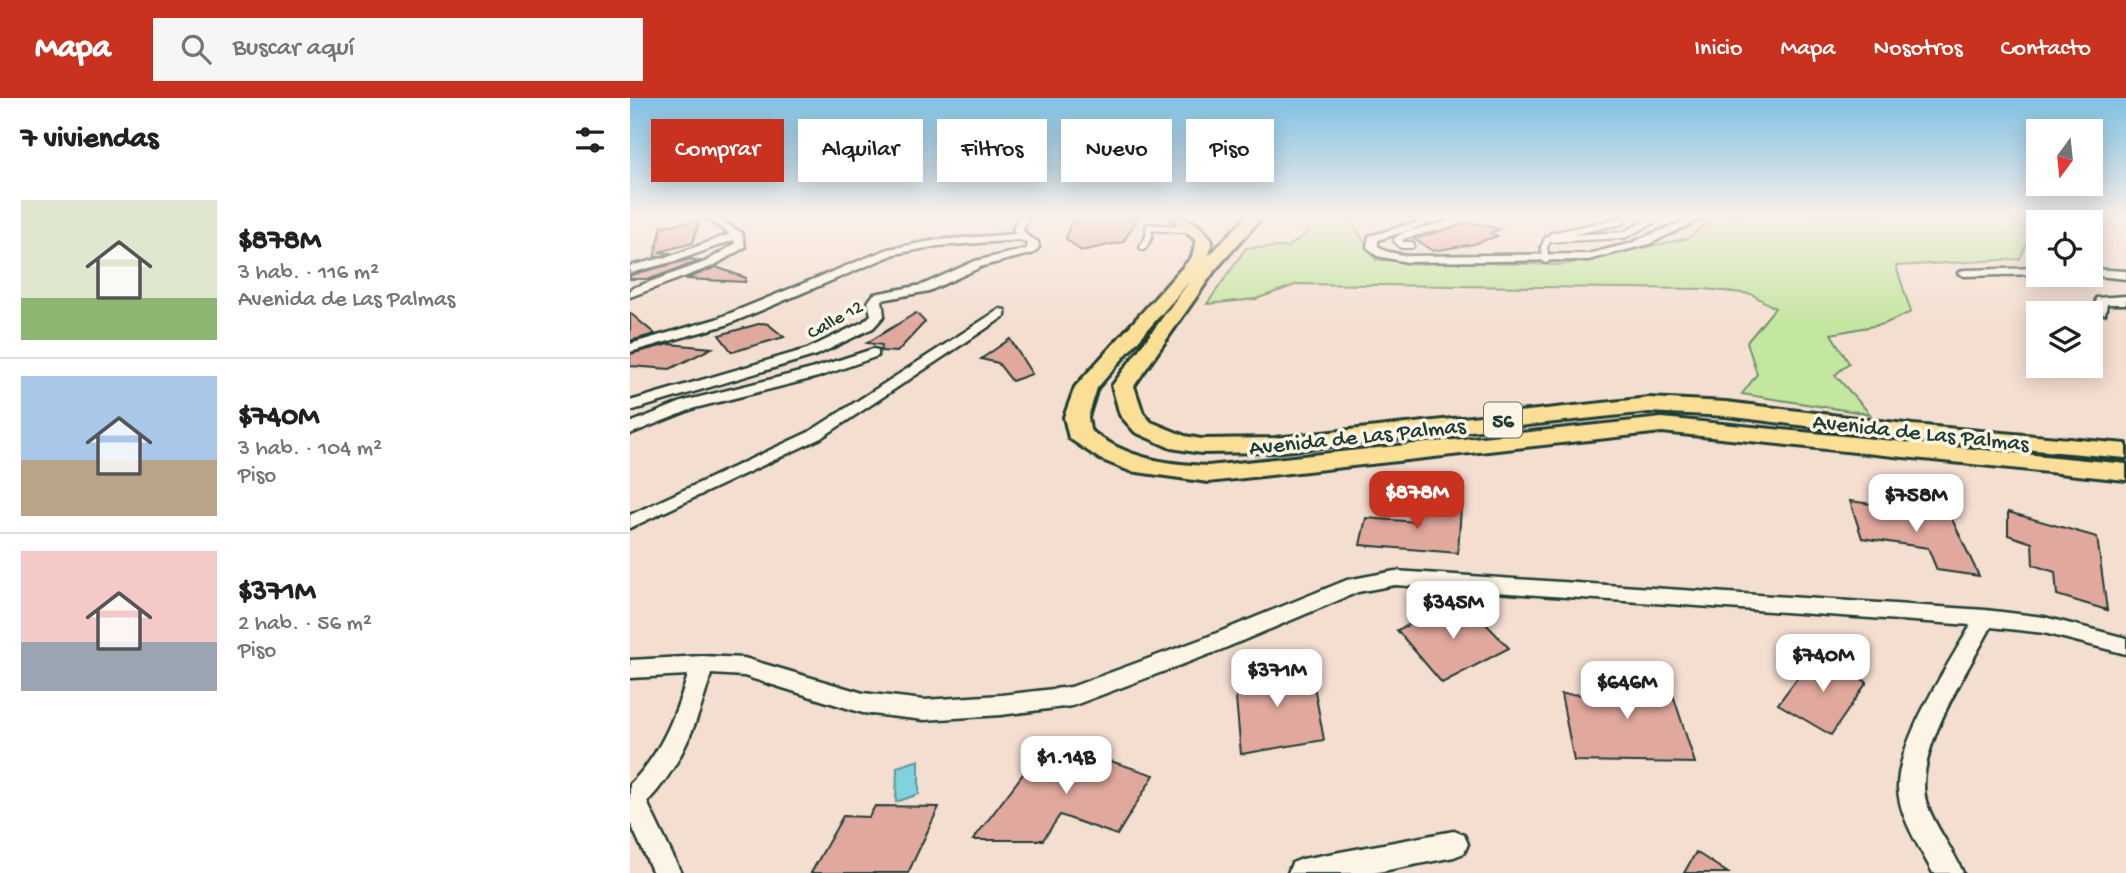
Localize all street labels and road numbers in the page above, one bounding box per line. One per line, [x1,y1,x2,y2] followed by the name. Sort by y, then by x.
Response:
[804,296,868,346] street label: Calle 12
[1484,402,1522,438] road number: 56
[1811,410,2031,459] street label: Avenida de Las Palmas
[1248,414,1467,463] street label: Avenida de Las Palmas

